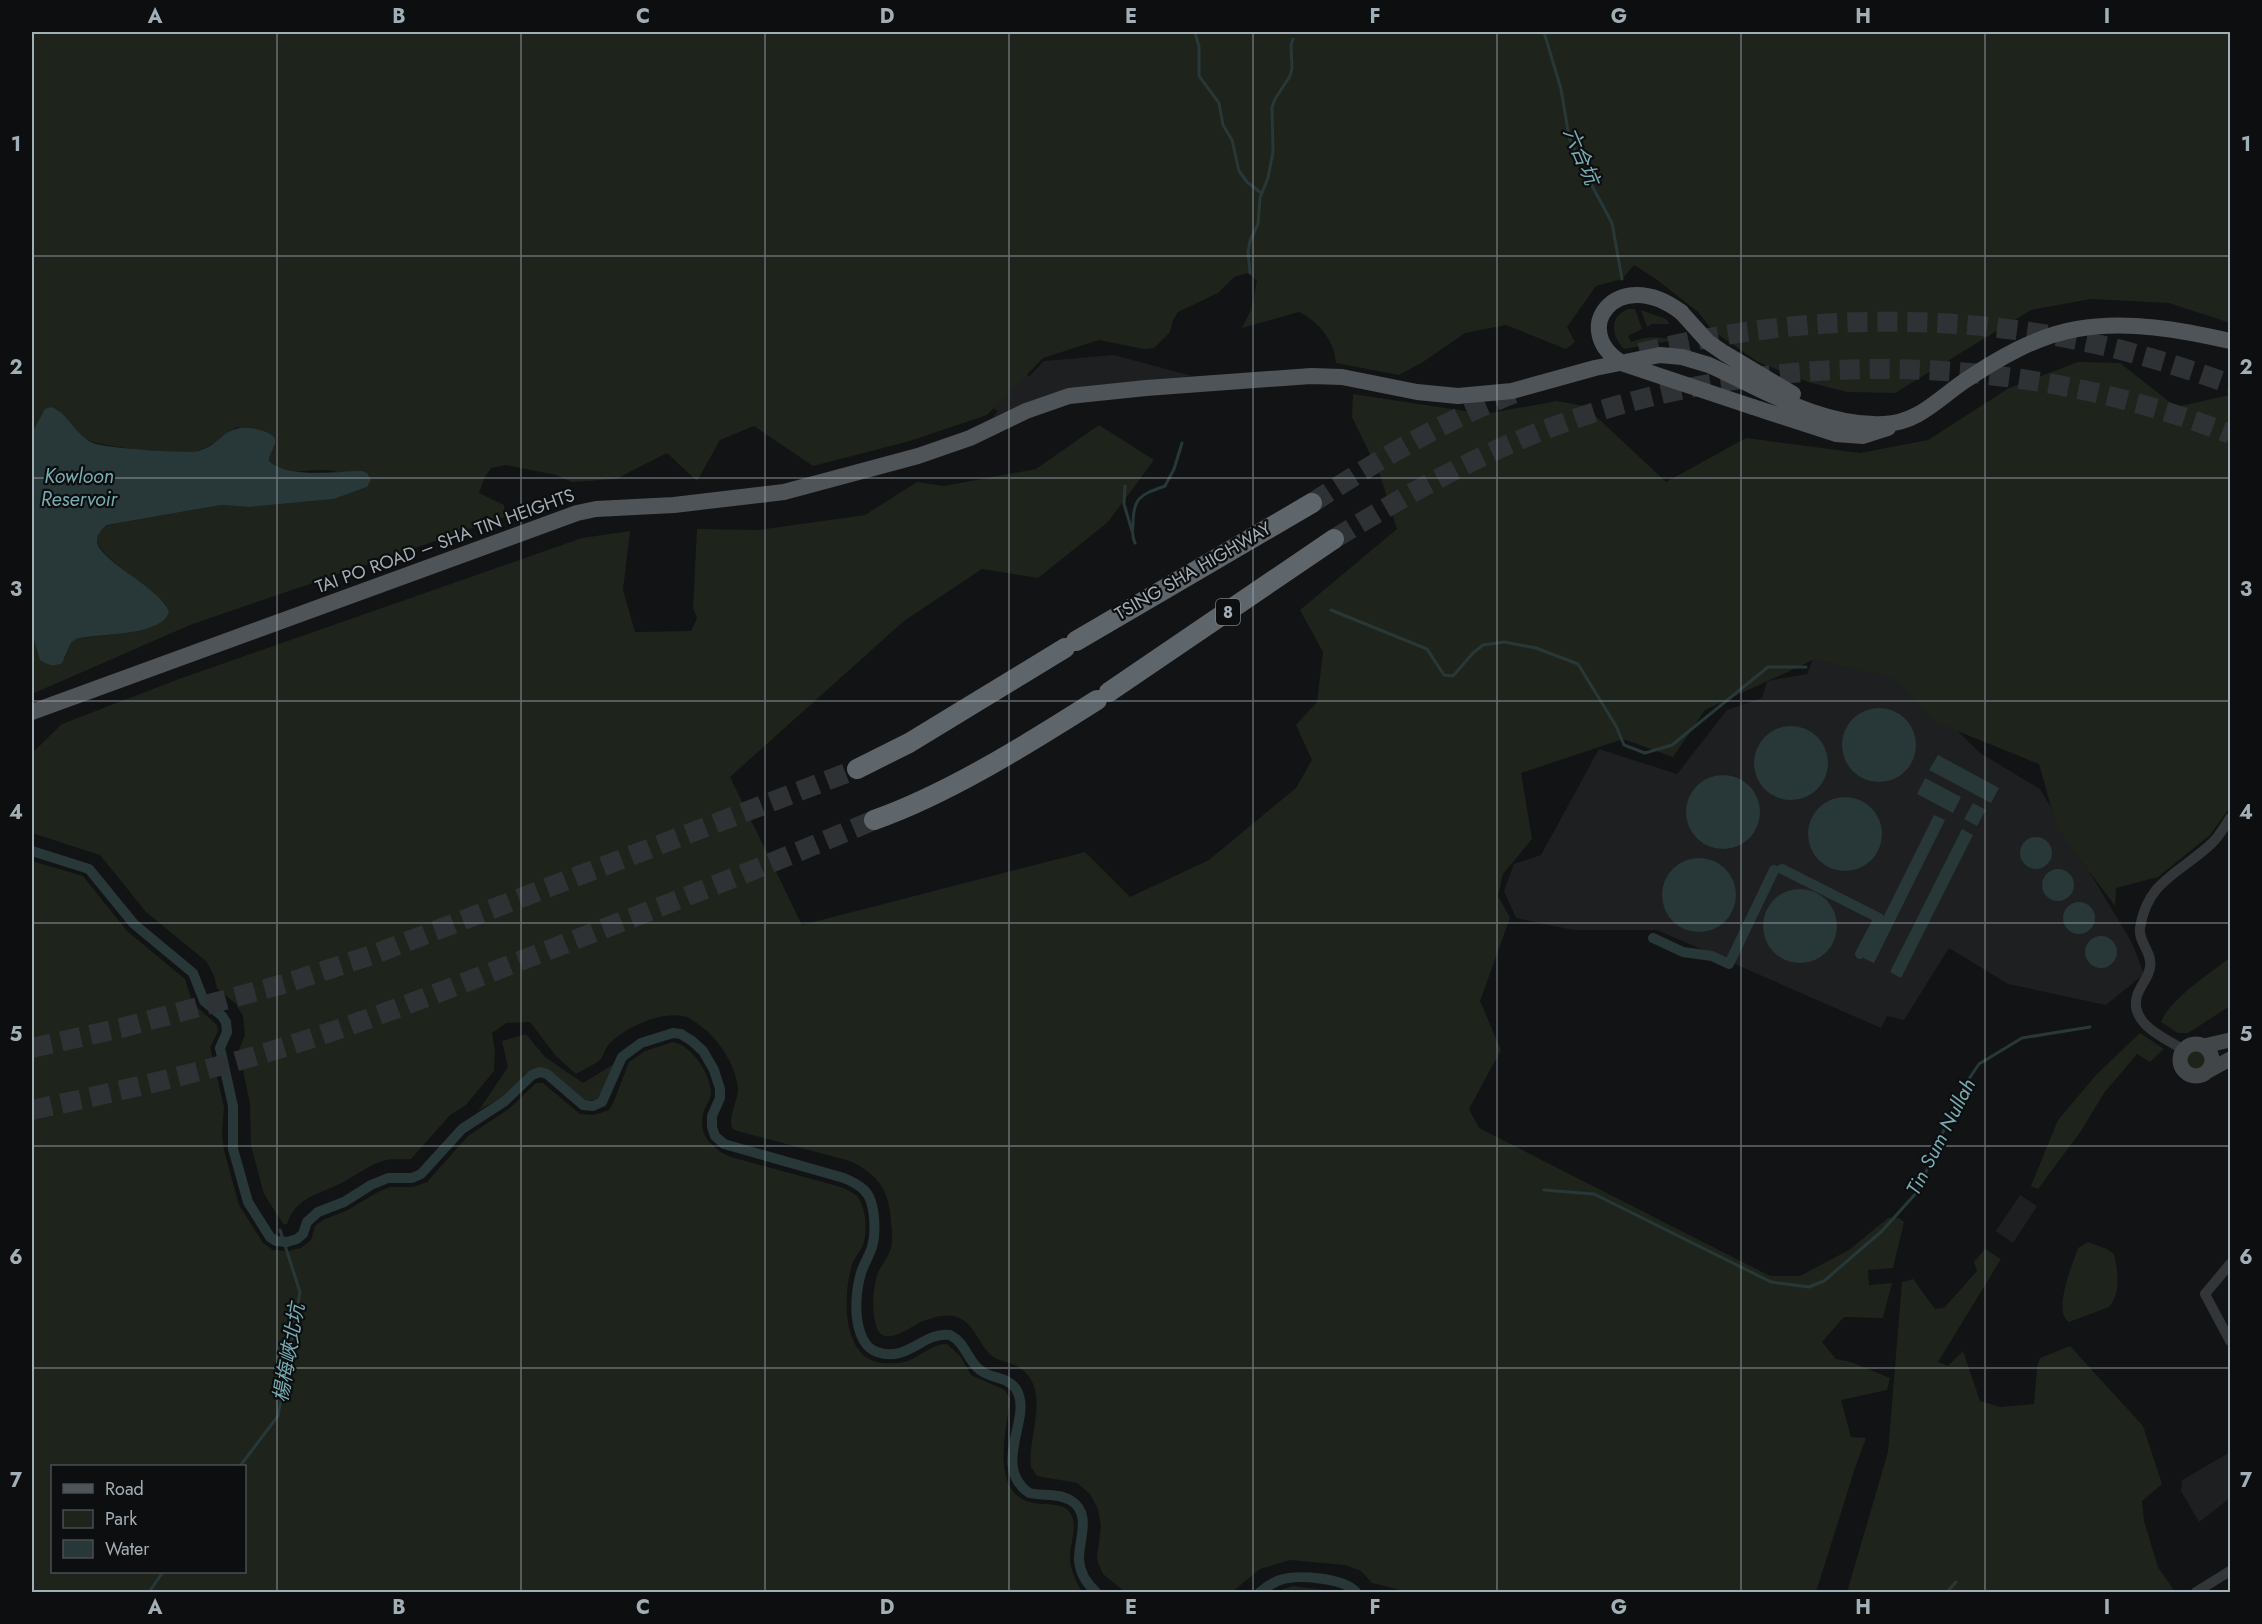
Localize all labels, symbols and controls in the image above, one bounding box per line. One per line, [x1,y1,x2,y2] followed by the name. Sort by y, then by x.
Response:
[147,2,163,31] text: A
[392,2,406,31] text: B
[636,2,650,31] text: C
[880,2,894,31] text: D
[1125,2,1137,31] text: E
[1369,2,1381,31] text: F
[1611,2,1627,31] text: G
[1855,2,1871,31] text: H
[2104,2,2110,31] text: I
[1556,123,1607,192] water label: 六合坑
[11,130,21,159] text: 1
[2241,130,2251,159] text: 1
[9,353,23,382] text: 2
[2239,353,2253,382] text: 2
[41,462,119,514] water label: Kowloon Reservoir
[312,482,578,600] street label: TAI PO ROAD – SHA TIN HEIGHTS
[1110,515,1277,626] street label: TSING SHA HIGHWAY
[10,575,22,604] text: 3
[2240,575,2252,604] text: 3
[1216,599,1240,625] road number: 8
[9,798,23,827] text: 4
[2239,798,2253,827] text: 4
[10,1020,23,1049] text: 5
[2240,1020,2253,1049] text: 5
[1899,1074,1983,1200] water label: Tin Sum Nullah
[9,1243,23,1272] text: 6
[2239,1243,2253,1272] text: 6
[266,1298,312,1405] water label: 楊梅峽北坑
[51,1465,246,1573] legend
[10,1466,23,1495] text: 7
[2240,1466,2253,1495] text: 7
[105,1476,144,1502] text: Road
[105,1506,137,1532] text: Park
[105,1536,150,1562] text: Water
[147,1593,163,1622] text: A
[392,1593,406,1622] text: B
[636,1593,650,1622] text: C
[880,1593,894,1622] text: D
[1125,1593,1137,1622] text: E
[1369,1593,1381,1622] text: F
[1611,1593,1627,1622] text: G
[1855,1593,1871,1622] text: H
[2104,1593,2110,1622] text: I

